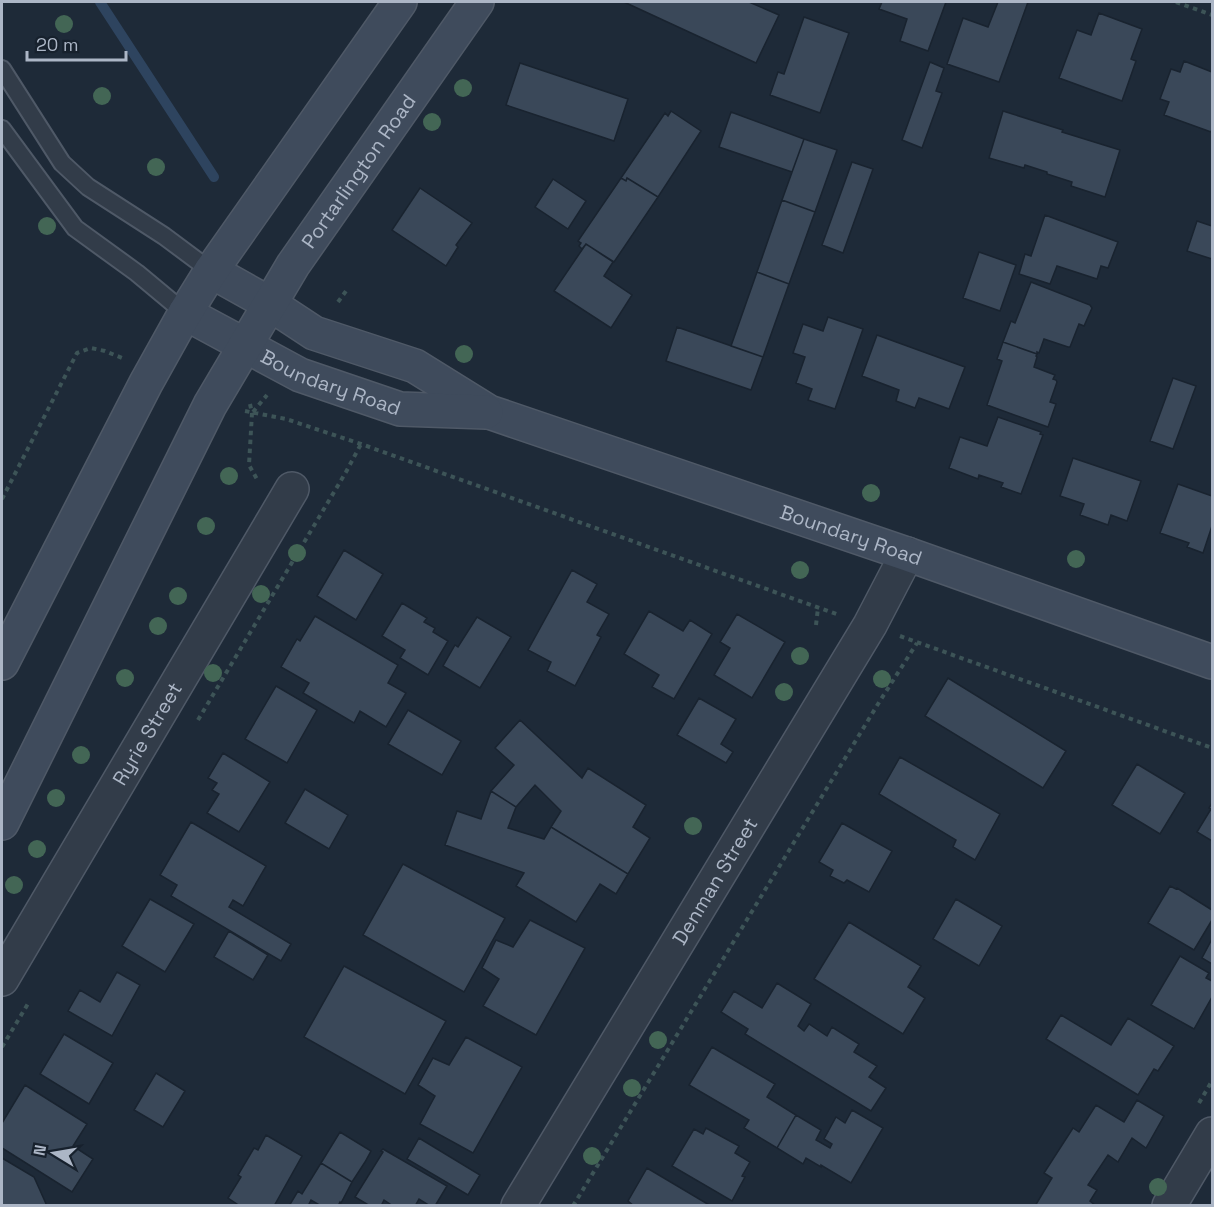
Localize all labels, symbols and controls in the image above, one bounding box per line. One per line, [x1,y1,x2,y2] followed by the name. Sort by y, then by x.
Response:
[27,24,126,62] scale bar
[36,33,79,56] text: 20 m
[296,89,422,254] street label: Portarlington Road
[256,343,404,421] street label: Boundary Road
[776,499,926,571] street label: Boundary Road
[107,677,188,790] street label: Ryrie Street
[666,812,763,950] street label: Denman Street
[24,1123,84,1183] north arrow
[28,1143,51,1158] text: N

